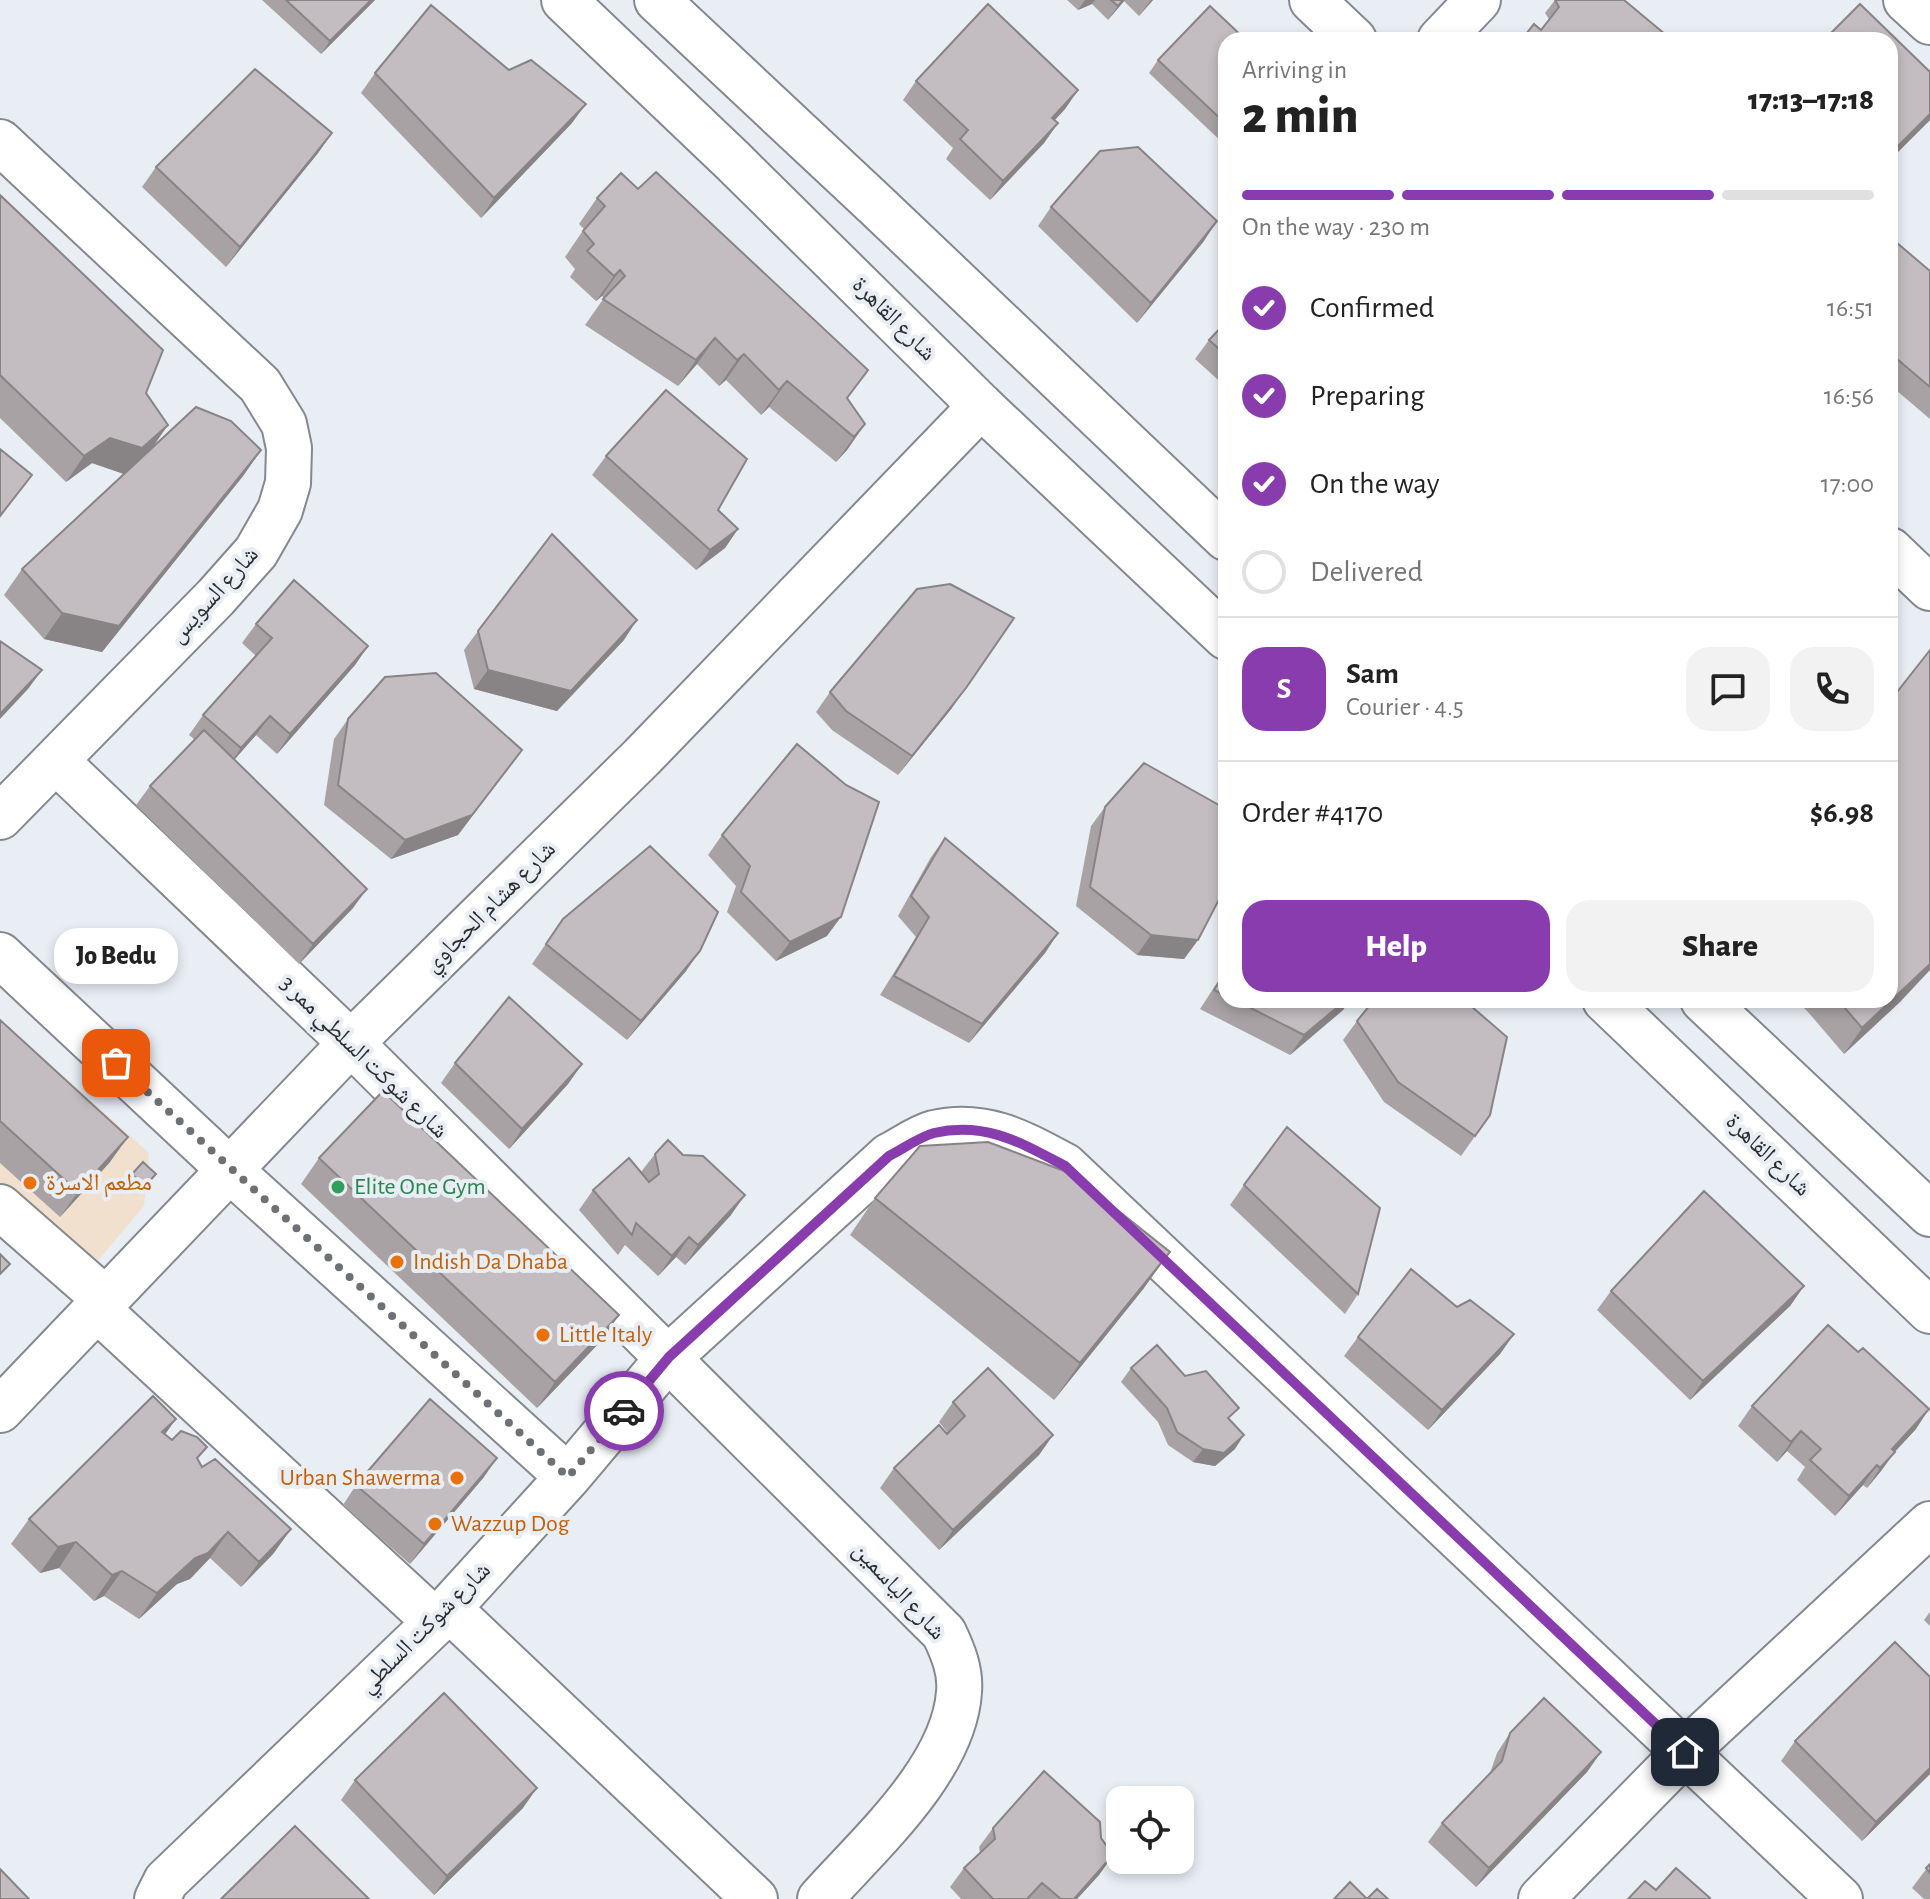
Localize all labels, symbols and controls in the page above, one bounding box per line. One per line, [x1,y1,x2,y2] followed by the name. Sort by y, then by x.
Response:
[1242,57,1347,83] text: Arriving in
[1748,85,1874,115] text: 17:13–17:18
[1242,90,1358,142] text: 2 min
[1242,214,1430,240] text: On the way · 230 m
[846,273,940,367] street label: شارع القاهرة
[1242,286,1286,330] icon: check
[1310,293,1434,323] text: Confirmed
[1827,295,1874,321] text: 16:51
[1242,374,1286,418] icon: check
[1310,381,1425,411] text: Preparing
[1824,383,1874,409] text: 16:56
[1242,462,1286,506] icon: check
[1310,469,1439,499] text: On the way
[1821,471,1874,497] text: 17:00
[165,542,265,649] street label: شارع السويس
[1310,557,1423,587] text: Delivered
[1686,647,1770,731] button: chat
[1790,647,1874,731] button: phone
[1346,659,1399,689] text: Sam
[1277,674,1291,704] text: S
[1346,694,1464,720] text: Courier · 4.5
[1242,798,1383,828] text: Order #4170
[1810,798,1874,828] text: $6.98
[420,837,564,981] street label: شارع هشام الحجاوي
[1242,900,1550,992] button: Help
[1566,900,1874,992] button: Share
[54,927,178,983] callout: Jo Bedu
[76,943,156,969] text: Jo Bedu
[271,971,452,1147] street label: شارع شوكت السلطي ممر 3
[82,1029,150,1097] pin
[94,1041,138,1085] icon: bag
[1720,1109,1815,1202] street label: شارع القاهرة
[46,1171,152,1198] place label: مطعم الاسرة
[21,1174,39,1192] marker: مطعم الاسرة
[354,1175,486,1199] place label: Elite One Gym
[329,1178,347,1196] marker: Elite One Gym
[413,1250,568,1274] place label: Indish Da Dhaba
[388,1253,406,1271] marker: Indish Da Dhaba
[559,1323,652,1347] place label: Little Italy
[534,1326,552,1344] marker: Little Italy
[584,1371,664,1451] courier
[602,1389,646,1433] icon: car
[280,1466,441,1490] place label: Urban Shawerma
[448,1469,466,1487] marker: Urban Shawerma
[451,1512,570,1536] place label: Wazzup Dog
[426,1515,444,1533] marker: Wazzup Dog
[847,1538,950,1646] street label: شارع الياسمين
[355,1558,499,1702] street label: شارع شوكت السلطي
[1651,1718,1719,1786] pin
[1663,1730,1707,1774] icon: home
[1106,1786,1194,1874] map controls
[1106,1786,1194,1874] button: locate

